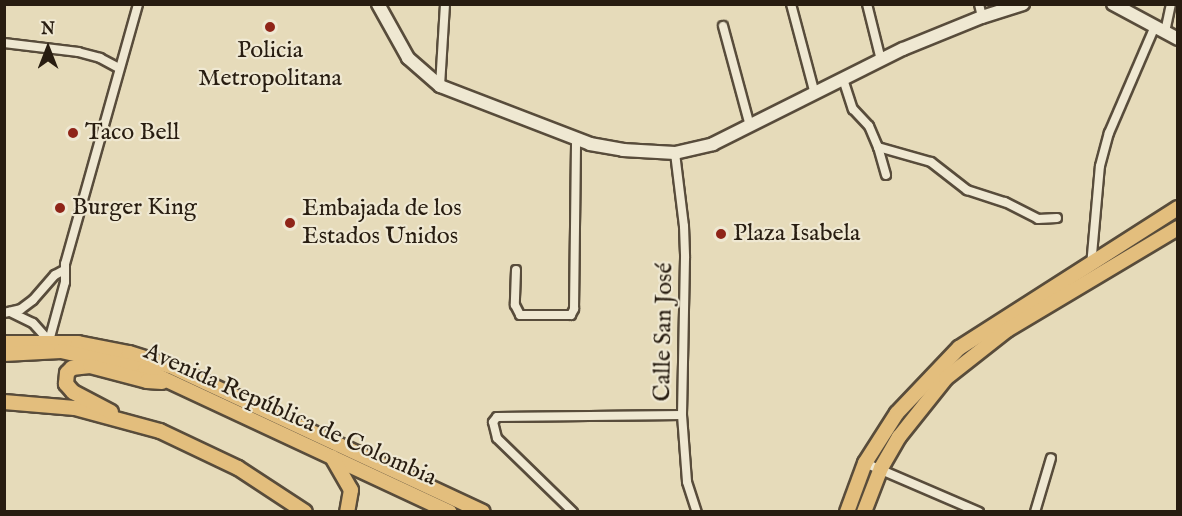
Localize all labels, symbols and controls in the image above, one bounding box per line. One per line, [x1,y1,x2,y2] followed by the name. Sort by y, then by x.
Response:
[18,18,78,78] north arrow
[41,20,55,40] text: N
[263,20,277,34] marker: Policia Metropolitana
[198,37,342,93] place label: Policia Metropolitana
[85,119,180,147] place label: Taco Bell
[66,126,80,140] marker: Taco Bell
[72,194,197,222] place label: Burger King
[302,195,462,251] place label: Embajada de los Estados Unidos
[53,201,67,215] marker: Burger King
[283,216,297,230] marker: Embajada de los Estados Unidos
[733,220,860,248] place label: Plaza Isabela
[714,227,728,241] marker: Plaza Isabela
[648,262,680,402] street label: Calle San José
[139,337,441,493] street label: Avenida República de Colombia

